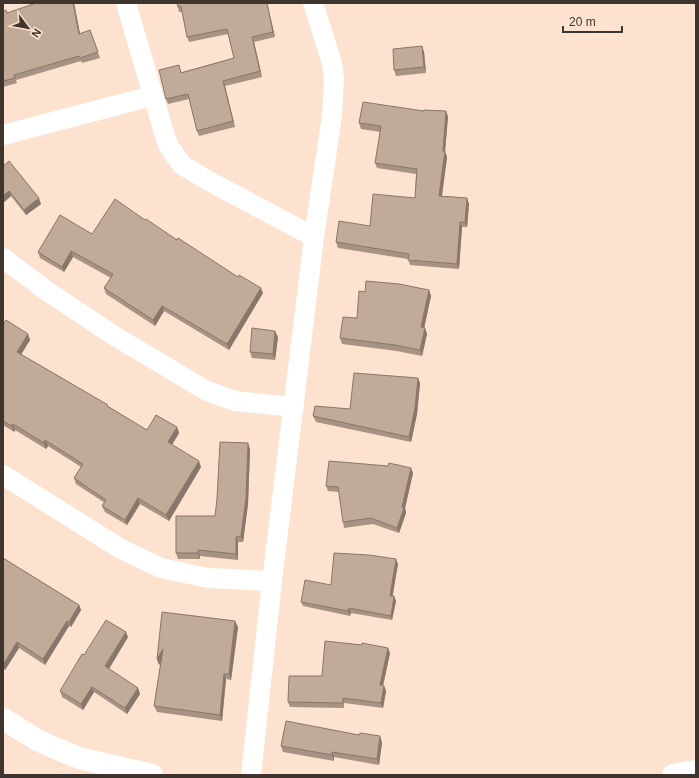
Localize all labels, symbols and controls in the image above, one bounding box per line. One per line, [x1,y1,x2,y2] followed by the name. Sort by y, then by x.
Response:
[8,8,48,48] north arrow
[563,8,622,34] scale bar
[569,15,596,29] text: 20 m
[29,27,44,40] text: N

